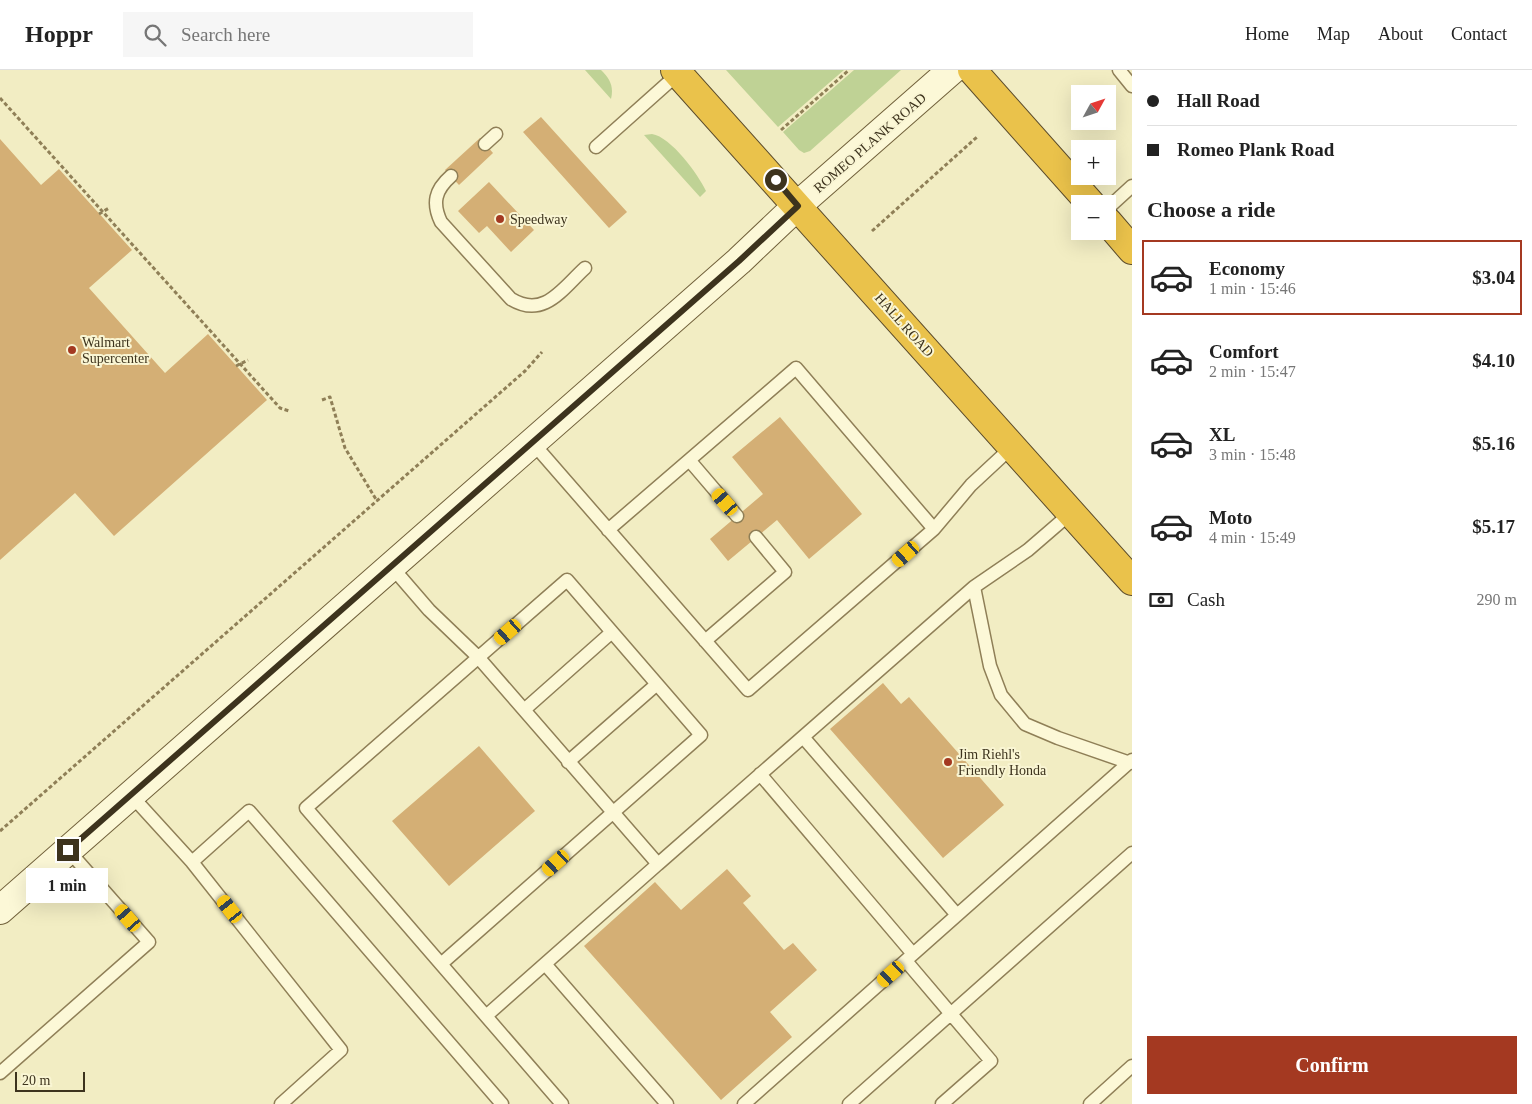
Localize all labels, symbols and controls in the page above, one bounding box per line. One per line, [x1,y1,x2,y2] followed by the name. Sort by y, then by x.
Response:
[123,12,473,57] search box
[25,21,93,47] text: Hoppr
[141,21,169,49] icon: search
[181,24,270,45] text: Search here
[1245,24,1289,44] text: Home
[1317,24,1350,44] text: Map
[1378,24,1423,44] text: About
[1451,24,1507,44] text: Contact
[1071,85,1116,130] north arrow
[1071,85,1116,240] map controls
[811,90,929,196] street label: ROMEO PLANK ROAD
[1177,90,1260,111] text: Hall Road
[1177,139,1334,160] text: Romeo Plank Road
[1071,140,1116,185] button: +
[765,169,787,191] route start
[1071,195,1116,240] button: −
[1147,197,1275,222] text: Choose a ride
[510,212,568,227] place label: Speedway
[494,213,506,225] marker: Speedway
[1149,255,1194,300] icon: car
[1209,258,1285,279] text: Economy
[1472,267,1515,288] text: $3.04
[1209,280,1296,297] text: 1 min · 15:46
[872,290,936,360] street label: HALL ROAD
[82,335,149,366] place label: Walmart Supercenter
[1149,338,1194,383] icon: car
[1209,341,1279,362] text: Comfort
[66,344,78,356] marker: Walmart Supercenter
[1472,350,1515,371] text: $4.10
[1209,363,1296,380] text: 2 min · 15:47
[1149,421,1194,466] icon: car
[1209,424,1235,445] text: XL
[1472,433,1515,454] text: $5.16
[1209,446,1296,463] text: 3 min · 15:48
[709,486,740,518] car
[1149,504,1194,549] icon: car
[1209,507,1252,528] text: Moto
[1472,516,1515,537] text: $5.17
[1209,529,1296,546] text: 4 min · 15:49
[889,538,922,570] car
[1147,586,1175,614] icon: cash
[1187,589,1225,610] text: Cash
[1477,591,1517,608] text: 290 m
[491,616,524,648] car
[958,747,1047,778] place label: Jim Riehl's Friendly Honda
[942,756,954,768] marker: Jim Riehl's Friendly Honda
[57,839,79,861] route end
[539,847,572,879] car
[27,868,109,902] callout: 1 min
[48,877,86,894] text: 1 min
[214,893,245,925] car
[112,902,143,934] car
[874,958,907,990] car
[1147,1036,1517,1094] button: Confirm
[15,1069,85,1092] scale bar
[22,1073,50,1088] text: 20 m

